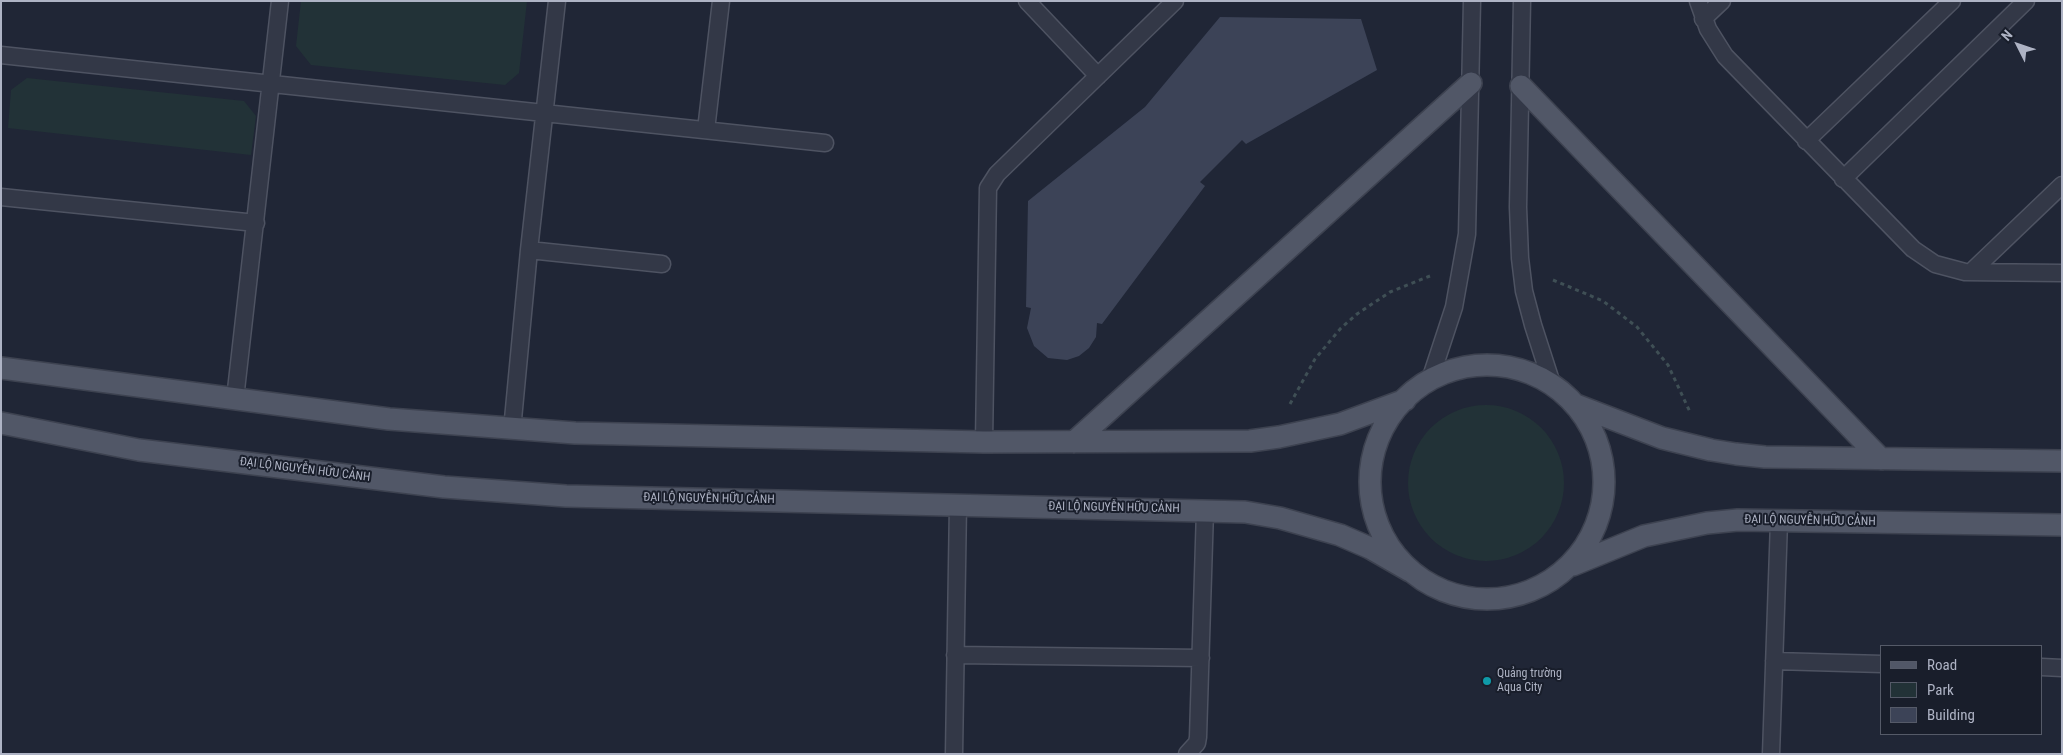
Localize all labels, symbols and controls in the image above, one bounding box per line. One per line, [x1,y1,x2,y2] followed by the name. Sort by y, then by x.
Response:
[1993,20,2043,70] north arrow
[1998,27,2016,44] text: N
[239,455,371,485] street label: ĐẠI LỘ NGUYỄN HỮU CẢNH
[643,491,775,507] street label: ĐẠI LỘ NGUYỄN HỮU CẢNH
[1048,500,1180,516] street label: ĐẠI LỘ NGUYỄN HỮU CẢNH
[1744,513,1876,529] street label: ĐẠI LỘ NGUYỄN HỮU CẢNH
[1880,645,2043,735] legend
[1927,656,1957,674] text: Road
[1497,667,1562,695] place label: Quảng trường Aqua City
[1481,675,1493,687] marker: Quảng trường Aqua City
[1927,681,1954,699] text: Park
[1927,706,1975,724] text: Building

